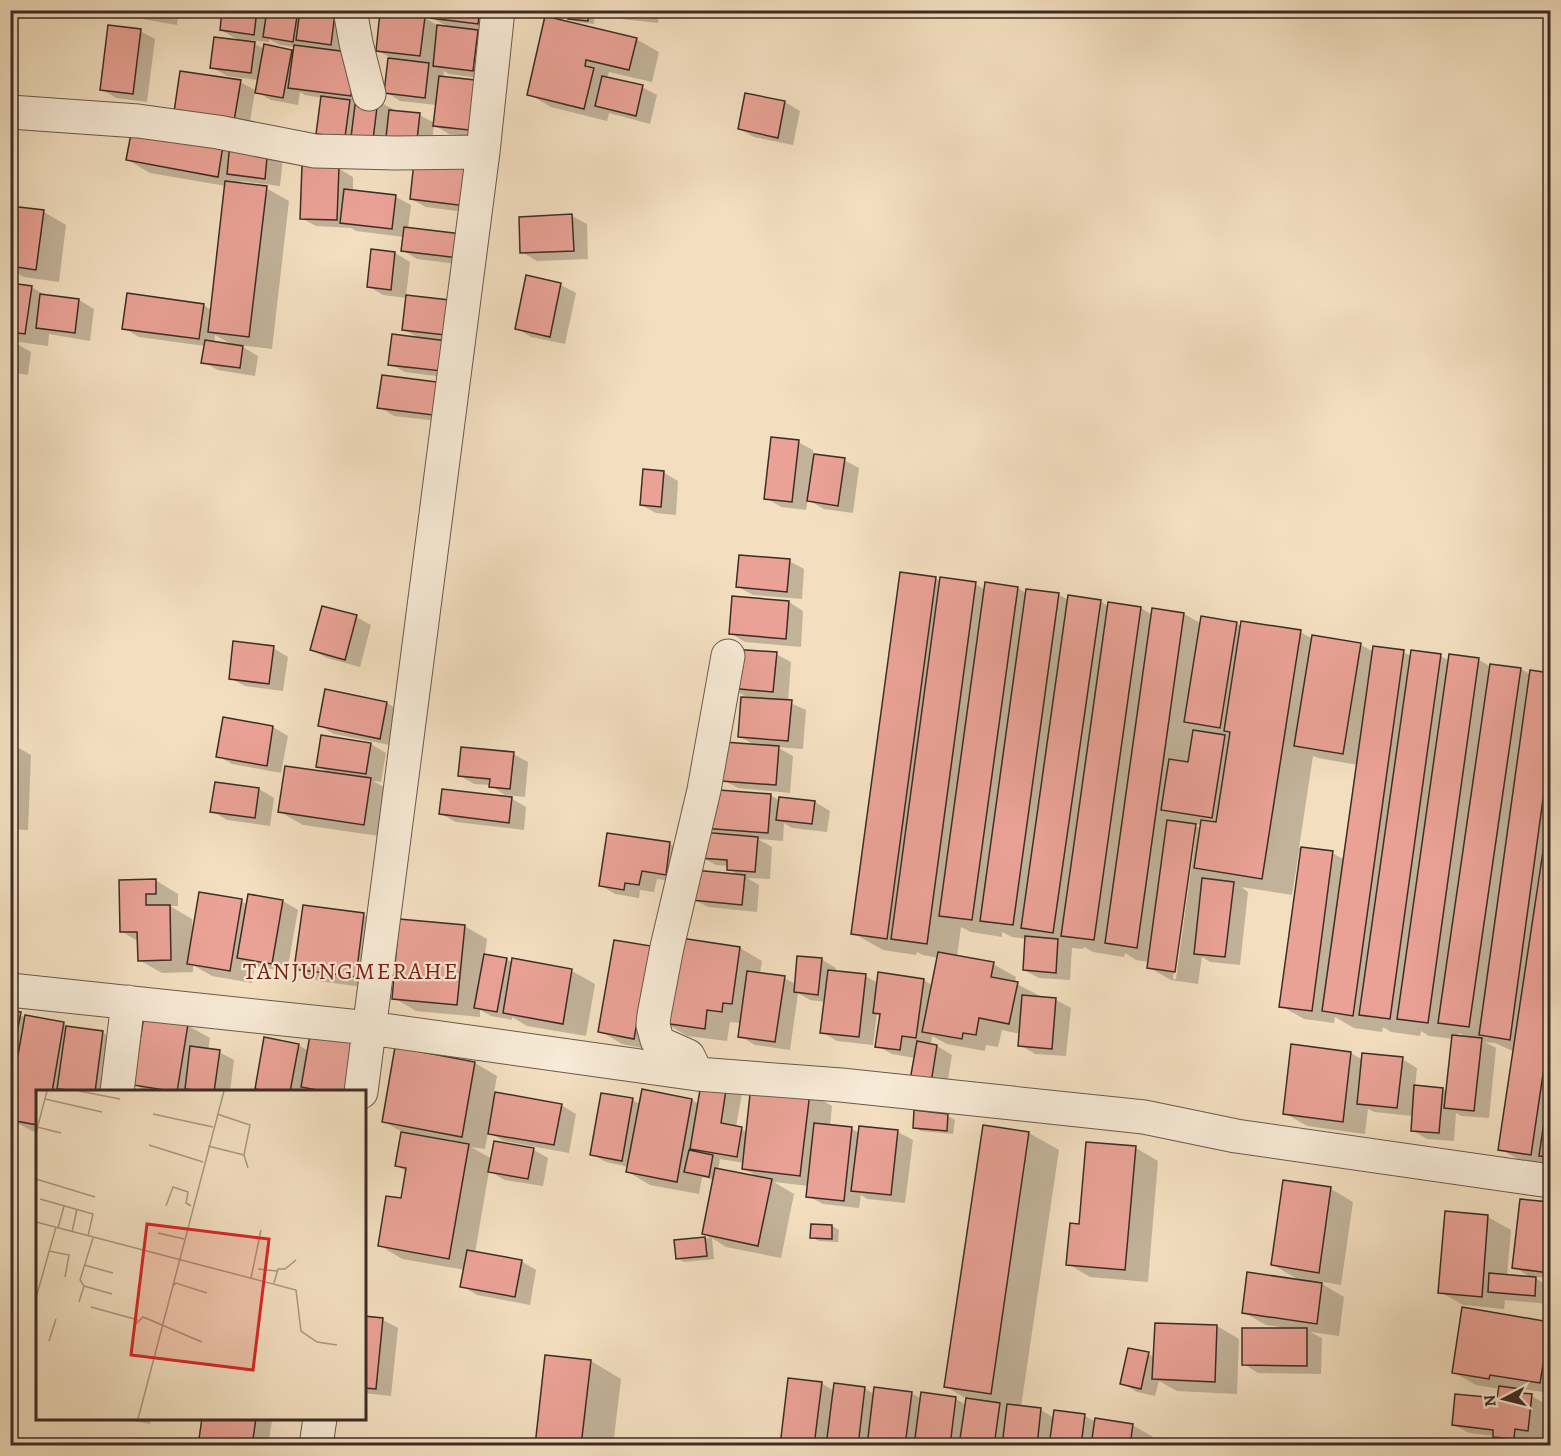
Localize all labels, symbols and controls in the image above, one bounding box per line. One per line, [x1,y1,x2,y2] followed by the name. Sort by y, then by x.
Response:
[243,955,459,987] district label: TANJUNGMERAHE
[36,1090,366,1420] inset map
[1474,1369,1534,1429] north arrow
[1478,1393,1502,1408] text: N

